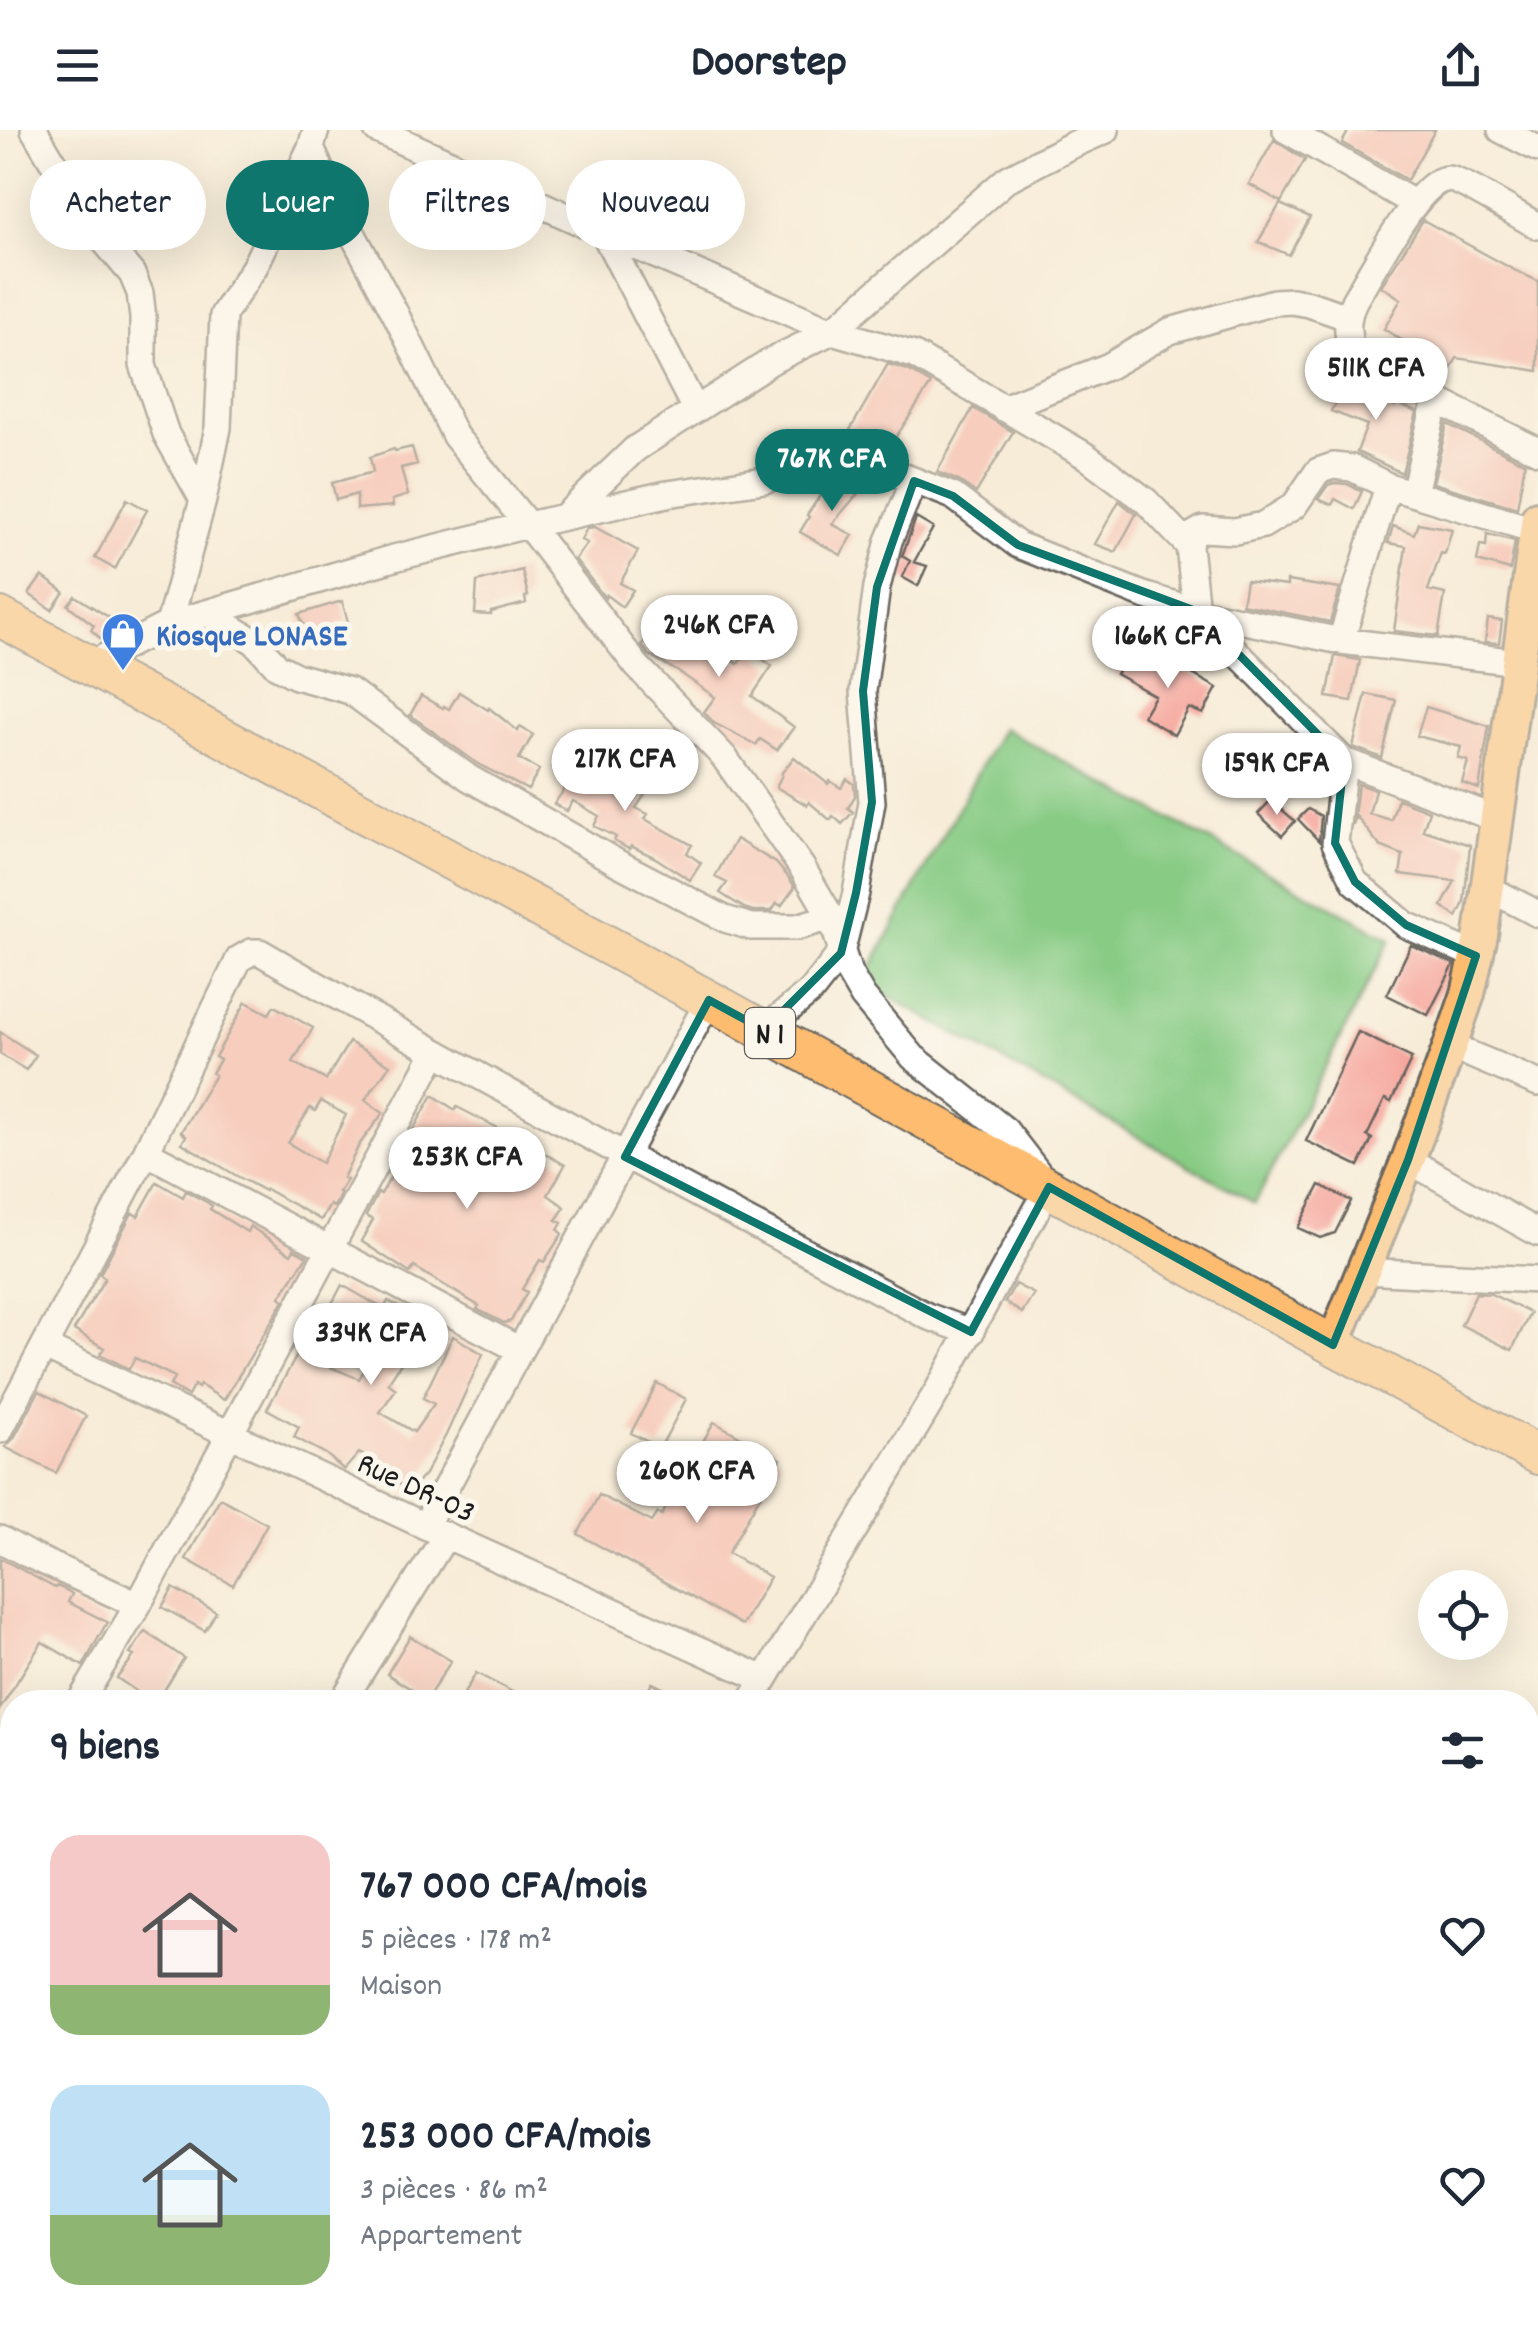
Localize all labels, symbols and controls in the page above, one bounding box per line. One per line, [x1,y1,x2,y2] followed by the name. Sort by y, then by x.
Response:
[691,33,847,97] text: Doorstep
[50,38,105,93] icon: menu
[1433,38,1488,93] icon: share
[30,160,206,250] chip: Acheter
[226,160,369,250] chip: Louer
[389,160,546,250] chip: Filtres
[566,160,745,250] chip: Nouveau
[1273,338,1479,423] pin: 511K CFA
[1327,347,1425,393] text: 511K CFA
[729,429,935,514] pin: 767K CFA
[777,438,887,484] text: 767K CFA
[616,595,822,680] pin: 246K CFA
[663,604,775,650] text: 246K CFA
[1065,606,1271,691] pin: 166K CFA
[100,611,146,672] shop icon: Kiosque LONASE
[1114,615,1222,661] text: 166K CFA
[156,616,348,662] place label: Kiosque LONASE
[522,729,728,814] pin: 217K CFA
[1174,733,1380,818] pin: 159K CFA
[574,738,676,784] text: 217K CFA
[1224,742,1330,788] text: 159K CFA
[745,1008,795,1058] road number: N 1
[364,1127,570,1212] pin: 253K CFA
[411,1136,523,1182] text: 253K CFA
[268,1303,474,1388] pin: 334K CFA
[315,1312,427,1358] text: 334K CFA
[594,1441,800,1526] pin: 260K CFA
[348,1443,481,1538] street label: Rue DR-03
[639,1450,755,1496] text: 260K CFA
[1418,1570,1508,1660] map controls
[1418,1570,1508,1660] button: locate
[50,1720,160,1780] text: 9 biens
[1435,1723,1490,1778] icon: filters
[360,1859,648,1919] text: 767 000 CFA/mois
[130,1875,250,1995] icon: home
[1435,1908,1490,1963] icon: heart
[360,1919,552,1965] text: 5 pièces · 178 m²
[360,1965,442,2011] text: Maison
[360,2109,652,2169] text: 253 000 CFA/mois
[130,2125,250,2245] icon: home
[1435,2158,1490,2213] icon: heart
[360,2169,548,2215] text: 3 pièces · 86 m²
[360,2215,522,2261] text: Appartement

